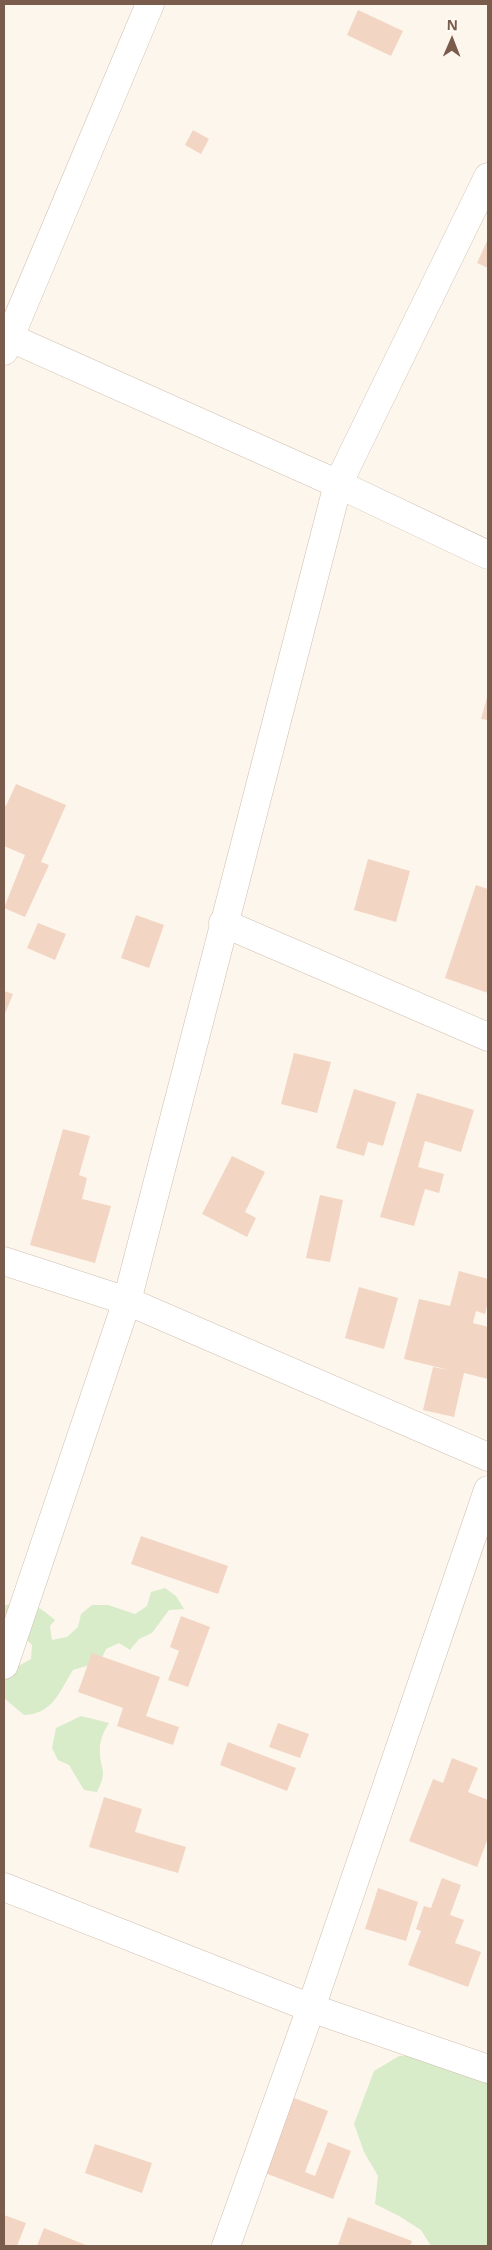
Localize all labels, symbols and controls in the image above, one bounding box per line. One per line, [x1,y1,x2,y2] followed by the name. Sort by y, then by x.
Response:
[427,15,477,65] north arrow
[446,15,458,34] text: N

